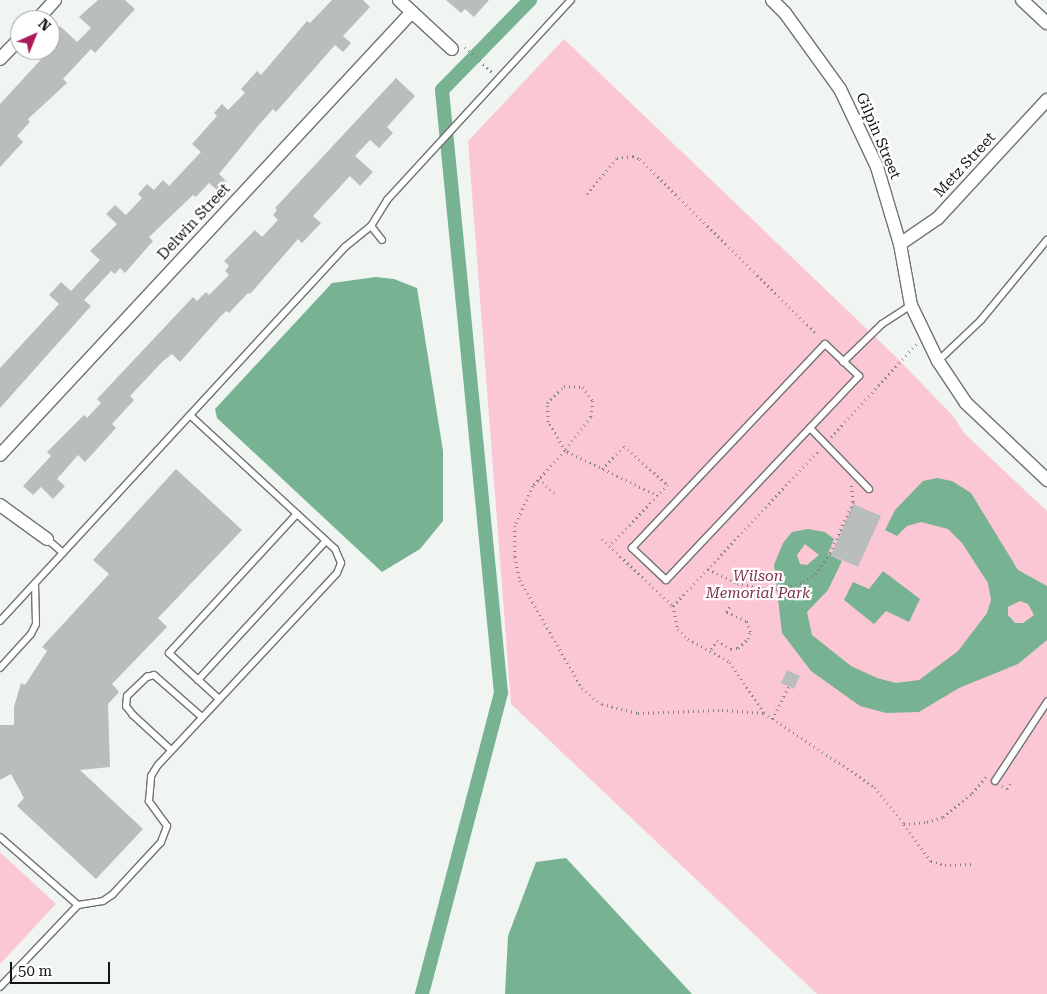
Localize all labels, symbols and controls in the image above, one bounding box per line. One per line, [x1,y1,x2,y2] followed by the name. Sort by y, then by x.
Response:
[10,10,60,60] north arrow
[35,15,54,34] text: N
[852,90,904,182] street label: Gilpin Street
[930,129,1000,201] street label: Metz Street
[154,180,234,264] street label: Delwin Street
[706,567,810,602] park label: Wilson Memorial Park
[12,952,112,984] scale bar
[18,962,52,980] text: 50 m

